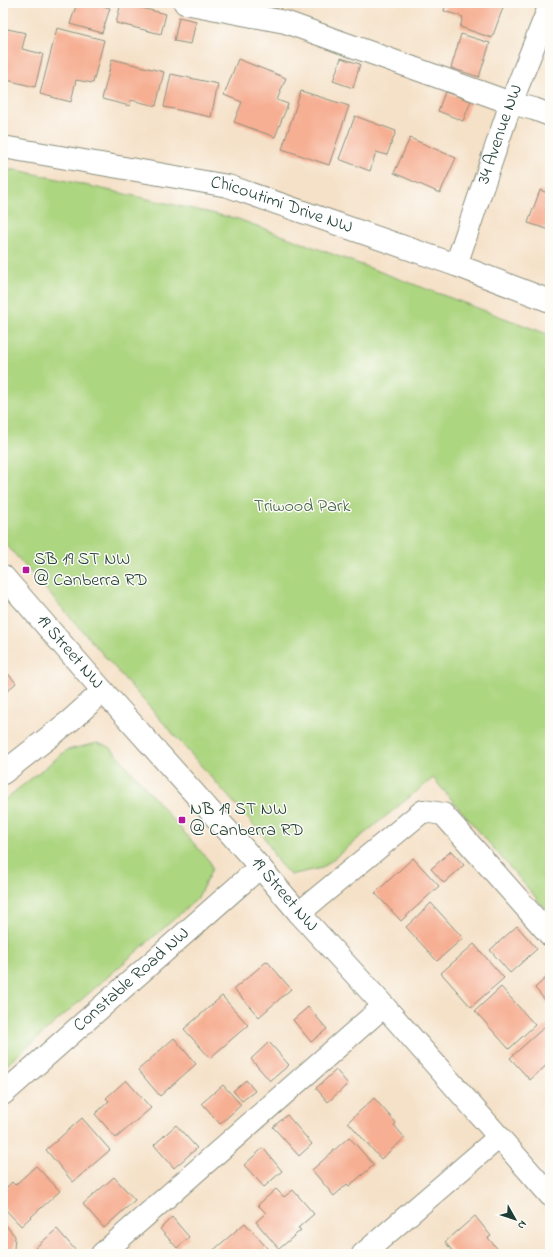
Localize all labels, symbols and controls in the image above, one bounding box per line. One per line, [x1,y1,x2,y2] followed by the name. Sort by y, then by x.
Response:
[471,81,530,188] street label: 34 Avenue NW
[208,170,356,241] street label: Chicoutimi Drive NW
[254,494,350,520] park label: Triwood Park
[34,547,148,594] place label: SB 19 ST NW @ Canberra RD
[21,565,31,575] marker: SB 19 ST NW @ Canberra RD
[29,609,109,695] street label: 19 Street NW
[190,797,304,844] place label: NB 19 ST NW @ Canberra RD
[177,815,187,825] marker: NB 19 ST NW @ Canberra RD
[244,852,324,938] street label: 19 Street NW
[68,922,196,1039] street label: Constable Road NW
[495,1199,535,1239] north arrow
[513,1217,531,1233] text: N

